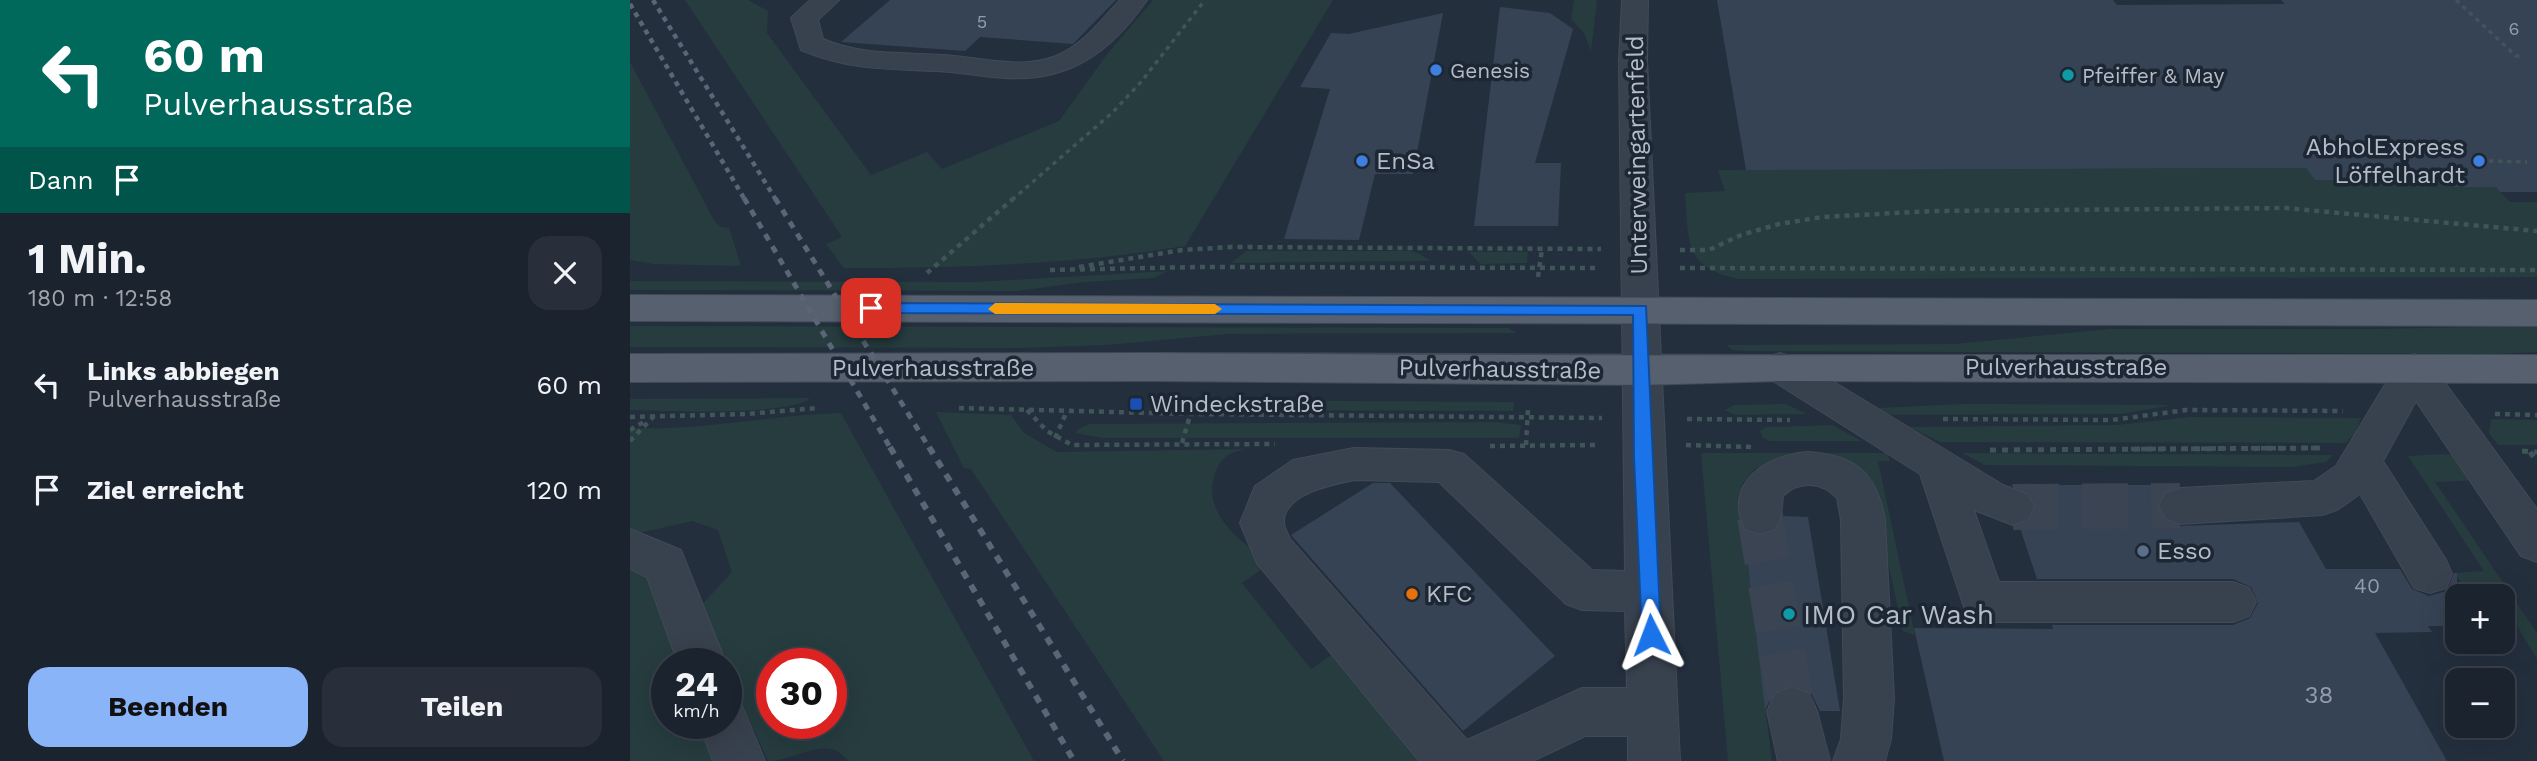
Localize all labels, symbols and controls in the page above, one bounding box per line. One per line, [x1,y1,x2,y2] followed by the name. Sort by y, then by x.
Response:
[977,11,987,32] house number: 5
[2509,18,2519,39] house number: 6
[143,26,265,84] text: 60 m
[28,28,119,119] icon: left
[1621,35,1653,275] street label: Unterweingartenfeld
[1450,58,1530,83] place label: Genesis
[1428,62,1444,78] marker: Genesis
[2082,63,2224,88] place label: Pfeiffer & May
[2060,67,2076,83] marker: Pfeiffer & May
[143,85,413,123] text: Pulverhausstraße
[2306,133,2465,189] place label: AbholExpress Löffelhardt
[1376,147,1435,175] place label: EnSa
[1354,153,1370,169] marker: EnSa
[2471,153,2487,169] marker: AbholExpress Löffelhardt
[108,161,146,199] icon: arrive
[28,165,94,195] text: Dann
[28,234,147,283] text: 1 Min.
[528,236,602,310] button: close
[841,278,901,338] pin
[28,285,172,312] text: 180 m · 12:58
[852,289,890,327] icon: arrive
[1398,353,1602,385] street label: Pulverhausstraße
[1965,353,2167,381] street label: Pulverhausstraße
[832,354,1034,382] street label: Pulverhausstraße
[87,356,280,386] text: Links abbiegen
[28,366,66,404] icon: left
[536,370,602,400] text: 60 m
[87,386,281,413] text: Pulverhausstraße
[1150,390,1324,418] place label: Windeckstraße
[1128,396,1144,412] marker: Windeckstraße
[28,471,66,509] icon: arrive
[87,475,244,505] text: Ziel erreicht
[527,475,602,505] text: 120 m
[2157,537,2212,565] place label: Esso
[2135,543,2151,559] marker: Esso
[2354,573,2380,598] house number: 40
[1426,580,1473,608] place label: KFC
[2445,584,2515,738] map controls
[2445,584,2515,654] button: +
[1404,586,1420,602] marker: KFC
[1614,598,1688,672] position arrow
[1803,598,1994,631] place label: IMO Car Wash
[1781,606,1797,622] marker: IMO Car Wash
[756,648,847,739] speed limit sign: 30
[675,663,718,705] text: 24
[28,667,308,747] button: Beenden
[322,667,602,747] button: Teilen
[2445,668,2515,738] button: −
[2305,681,2333,709] house number: 38
[673,700,720,721] text: km/h

